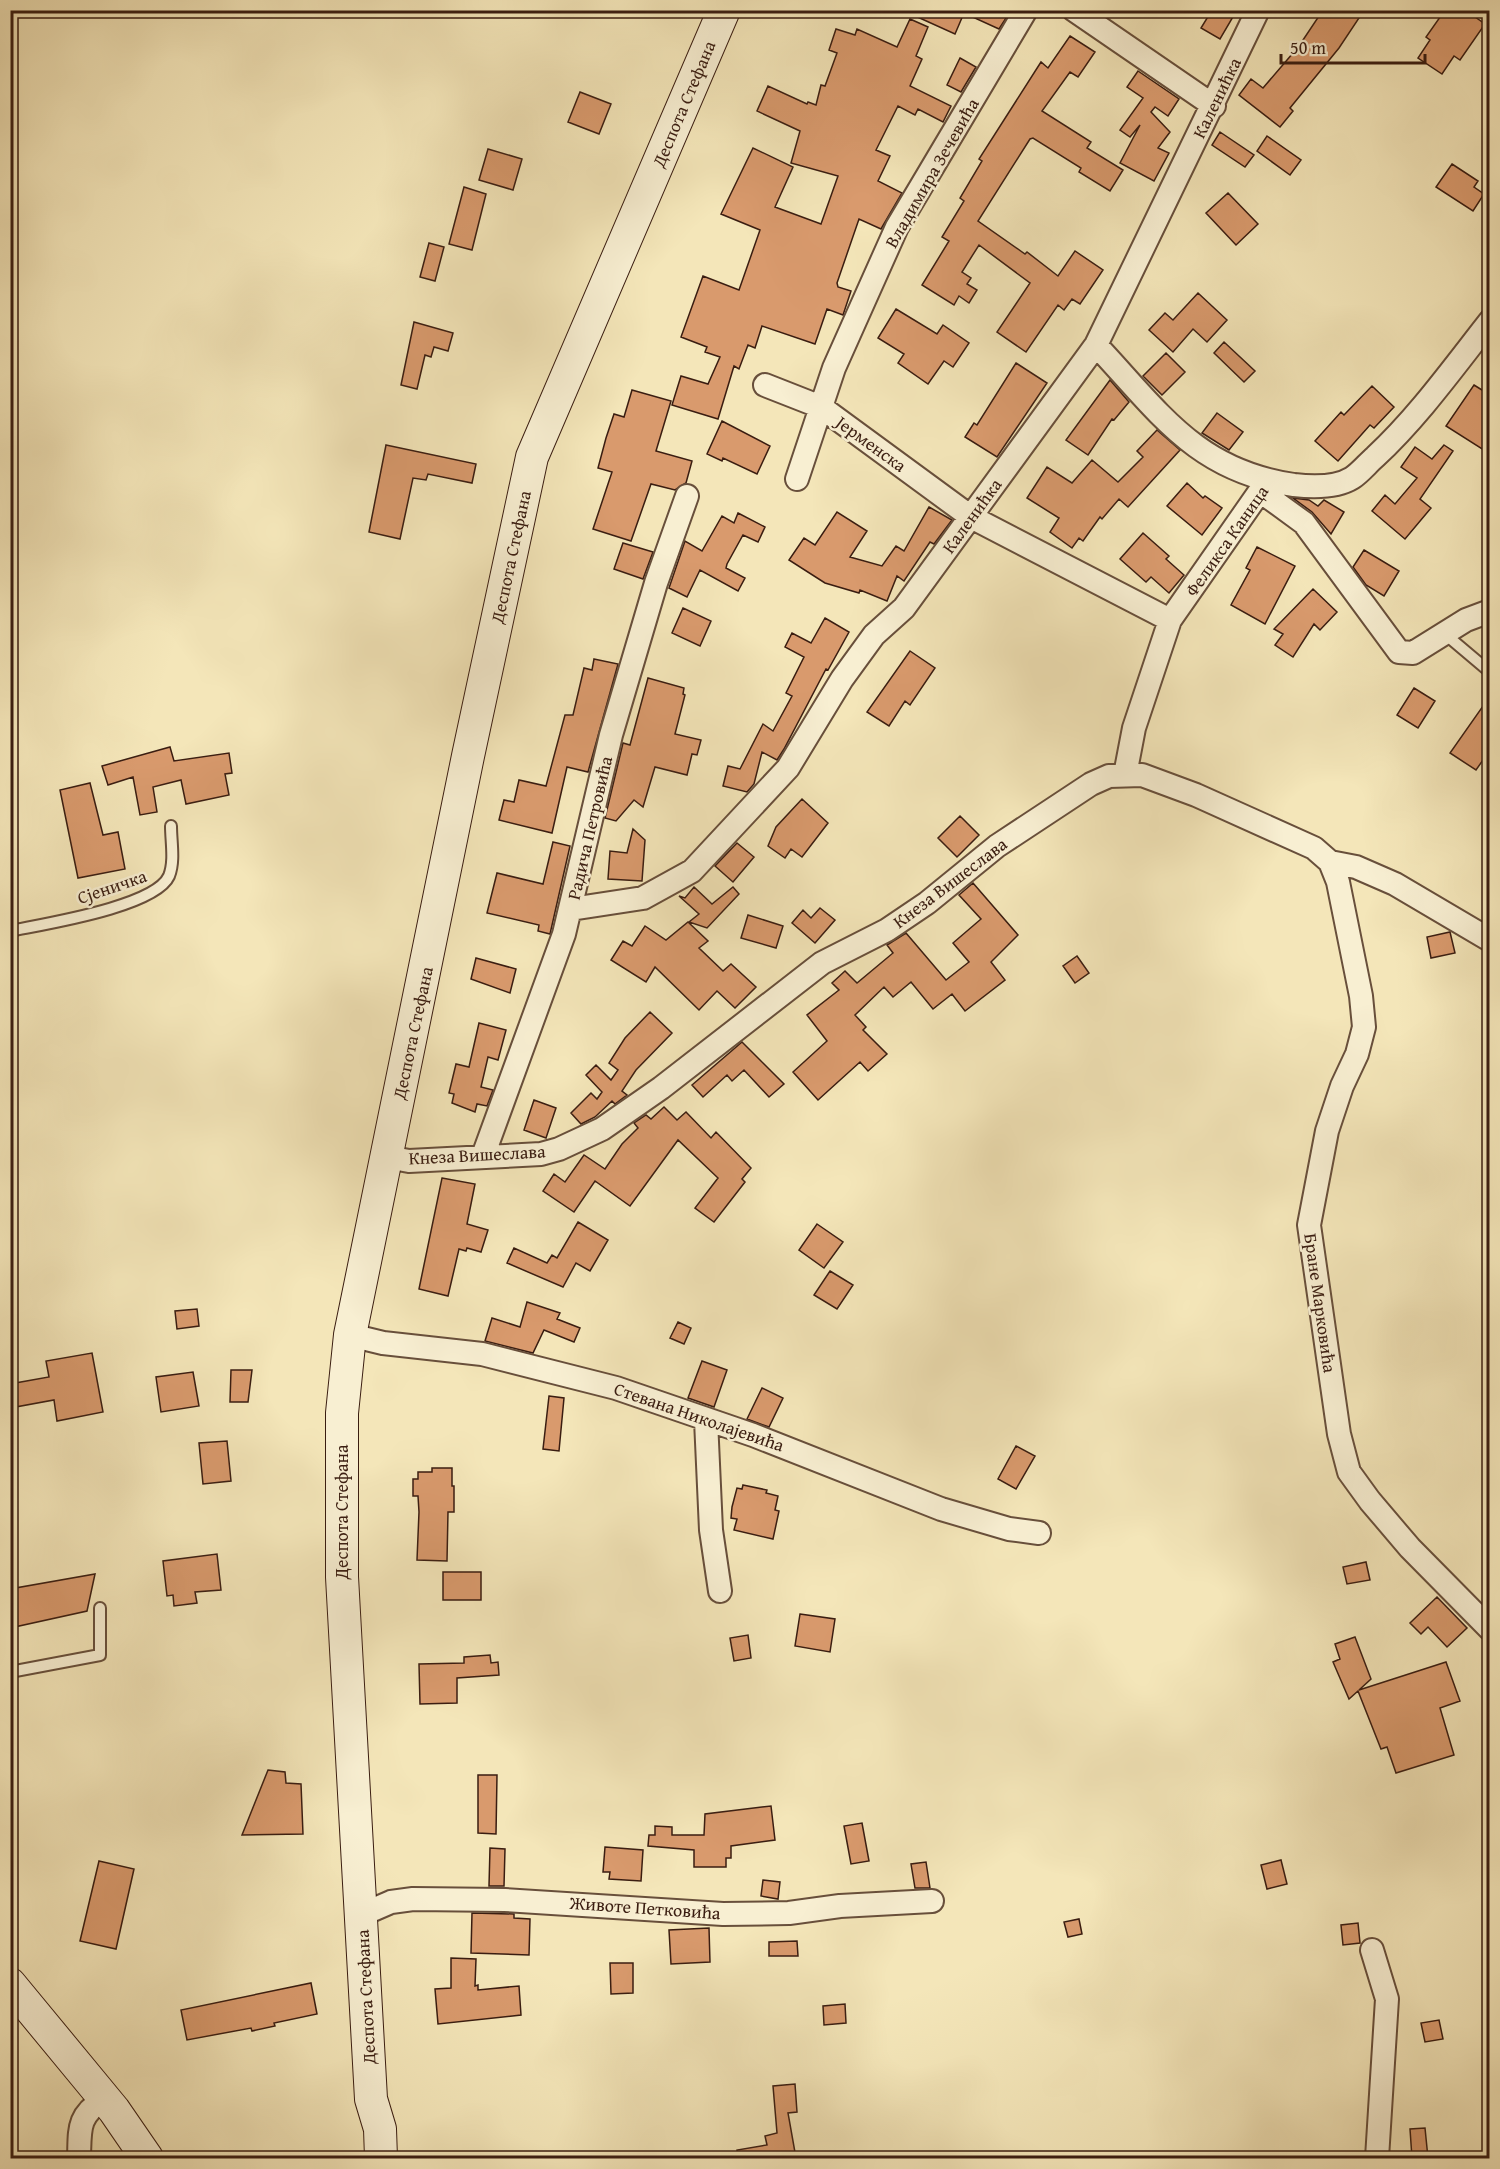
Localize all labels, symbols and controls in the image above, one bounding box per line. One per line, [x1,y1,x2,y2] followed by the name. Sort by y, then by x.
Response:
[1281,27,1425,65] scale bar
[1290,34,1326,61] text: 50 m
[644,36,723,172] street label: Деспота Стефана
[1185,52,1248,143] street label: Каленићка
[878,92,986,253] street label: Владимира Зечевића
[829,408,913,479] street label: Јерменска
[935,472,1008,559] street label: Каленићка
[1178,479,1275,602] street label: Феликса Каница
[483,488,538,627] street label: Деспота Стефана
[560,753,619,902] street label: Радича Петровића
[887,830,1013,935] street label: Кнеза Вишеслава
[73,862,151,911] street label: Сјеничка
[385,964,440,1103] street label: Деспота Стефана
[408,1137,547,1172] street label: Кнеза Вишеслава
[1297,1231,1344,1375] street label: Бране Марковића
[610,1375,788,1458] street label: Стевана Николајевића
[328,1444,355,1581] street label: Деспота Стефана
[568,1889,722,1926] street label: Животе Петковића
[348,1928,383,2066] street label: Деспота Стефана

